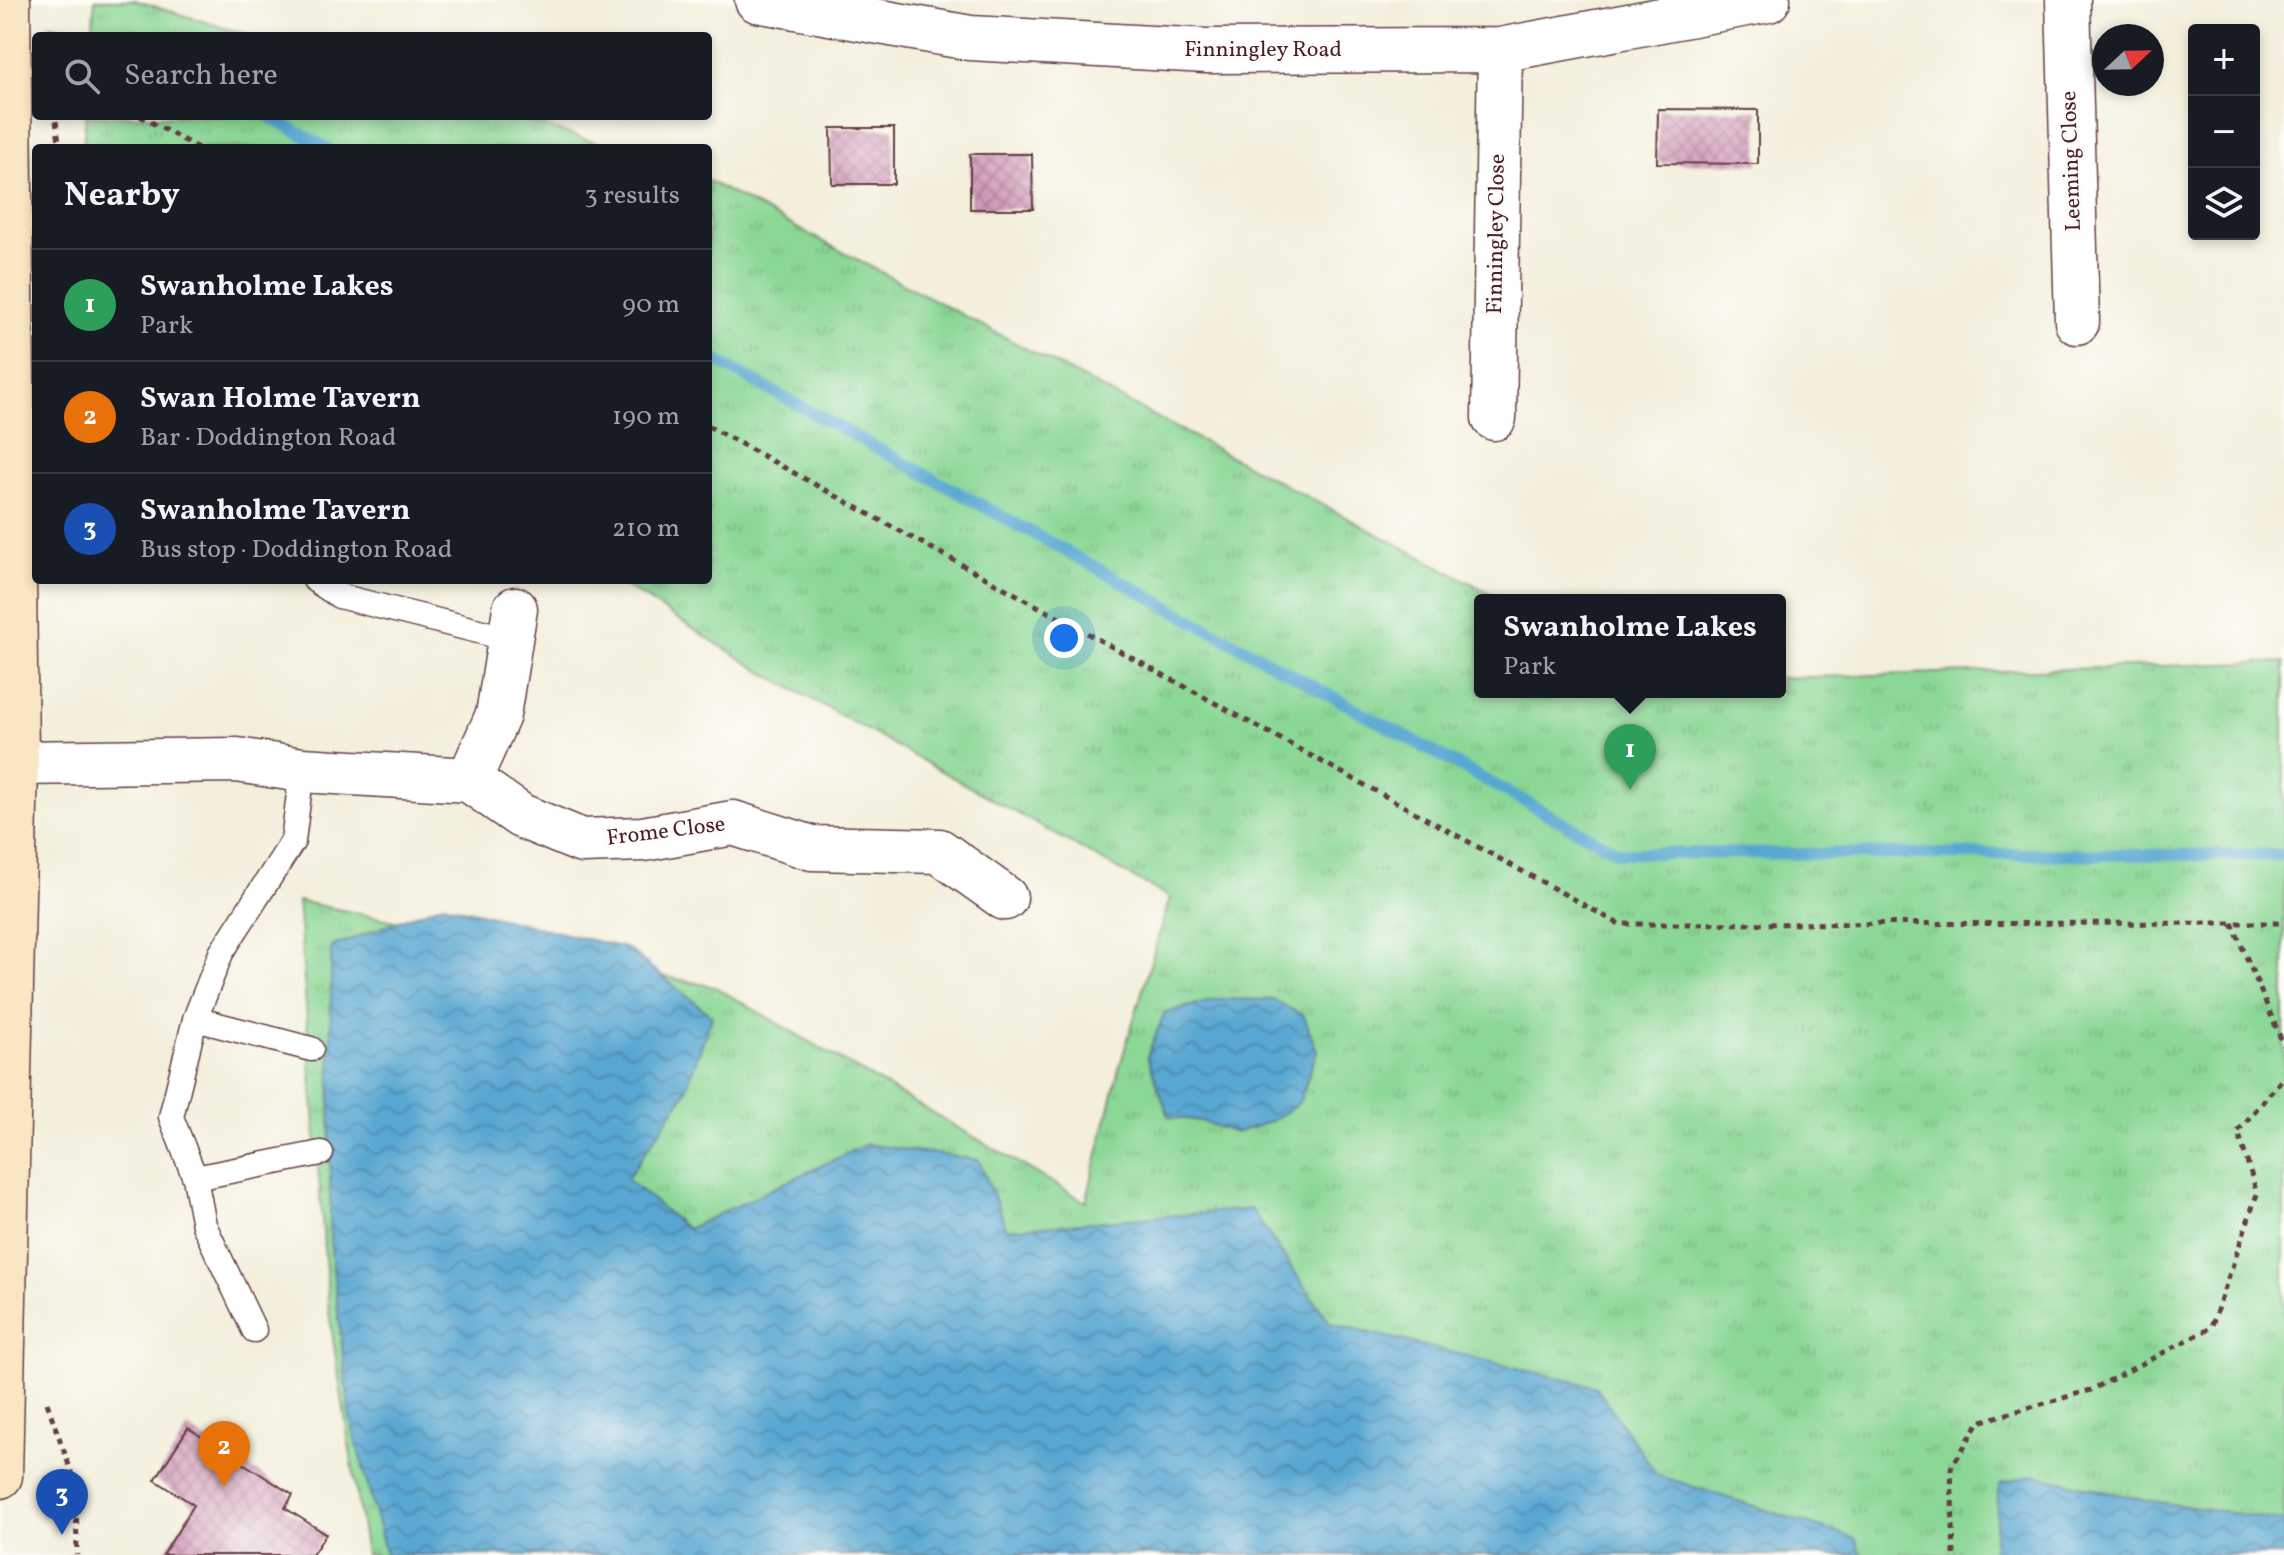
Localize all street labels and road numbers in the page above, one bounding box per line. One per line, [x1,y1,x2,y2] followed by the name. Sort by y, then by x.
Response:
[1184,35,1342,66] street label: Finningley Road
[2054,90,2090,232] street label: Leeming Close
[1480,153,1514,315] street label: Finningley Close
[605,809,727,855] street label: Frome Close

